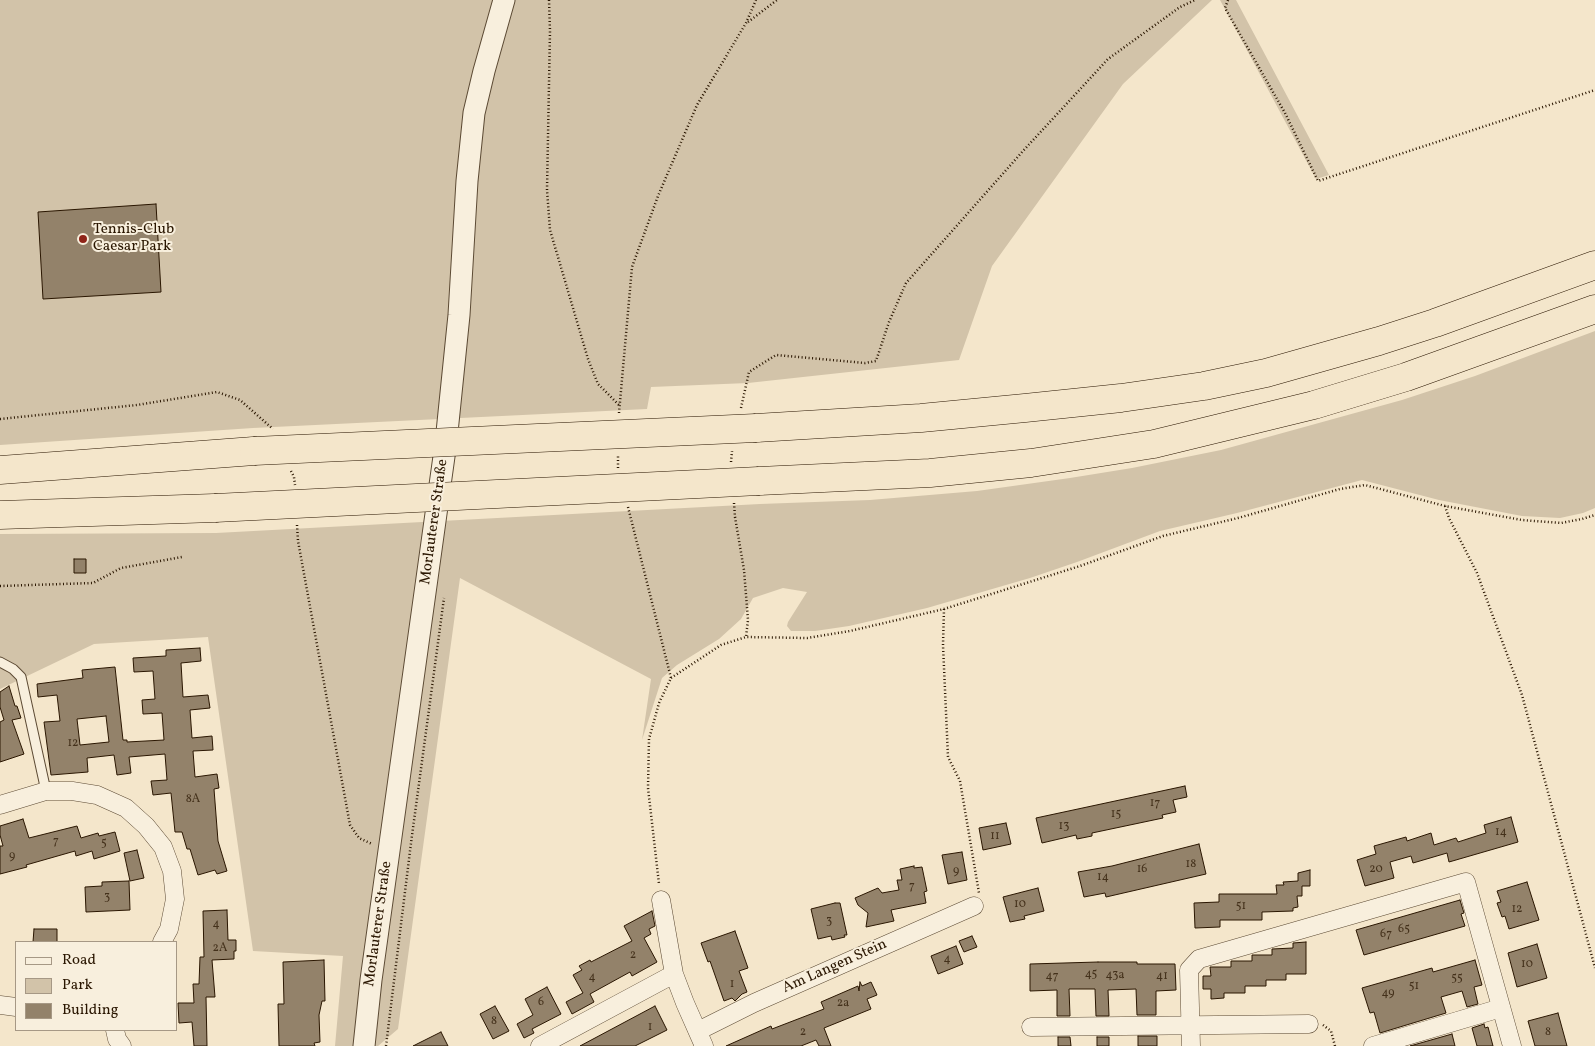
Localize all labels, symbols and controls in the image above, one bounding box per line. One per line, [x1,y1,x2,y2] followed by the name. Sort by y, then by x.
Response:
[93,221,174,256] place label: Tennis-Club Caesar Park
[77,233,89,245] marker: Tennis-Club Caesar Park
[417,458,453,586] street label: Morlauterer Straße
[67,737,79,751] house number: 12
[186,793,200,807] house number: 8A
[1150,797,1160,811] house number: 17
[1111,808,1121,822] house number: 15
[1059,820,1069,834] house number: 13
[1495,826,1507,840] house number: 14
[990,830,1000,844] house number: 11
[53,835,59,849] house number: 7
[101,837,107,851] house number: 5
[9,850,15,864] house number: 9
[1186,858,1196,872] house number: 18
[361,860,397,988] street label: Morlauterer Straße
[1137,863,1147,877] house number: 16
[1369,863,1383,877] house number: 20
[953,865,959,879] house number: 9
[1097,871,1109,885] house number: 14
[909,880,915,894] house number: 7
[104,891,110,905] house number: 3
[1014,898,1026,912] house number: 10
[1236,900,1246,914] house number: 51
[1511,903,1523,917] house number: 12
[826,915,832,929] house number: 3
[212,918,220,932] house number: 4
[1398,923,1410,937] house number: 65
[1380,928,1392,942] house number: 67
[780,936,890,998] street label: Am Langen Stein
[15,941,178,1031] legend
[213,942,227,956] house number: 2A
[630,949,636,963] house number: 2
[62,950,96,971] text: Road
[943,953,951,967] house number: 4
[1521,958,1533,972] house number: 10
[1085,968,1097,982] house number: 45
[1106,969,1124,983] house number: 43a
[1046,970,1058,984] house number: 47
[1156,970,1168,984] house number: 41
[588,971,596,985] house number: 4
[1451,972,1463,986] house number: 55
[62,975,93,996] text: Park
[730,978,734,992] house number: 1
[1409,980,1419,994] house number: 51
[1381,987,1395,1001] house number: 49
[538,996,544,1010] house number: 6
[837,997,849,1011] house number: 2a
[62,1000,118,1021] text: Building
[491,1015,497,1029] house number: 8
[648,1021,652,1035] house number: 1
[800,1026,806,1040] house number: 2
[1545,1026,1551,1040] house number: 8

